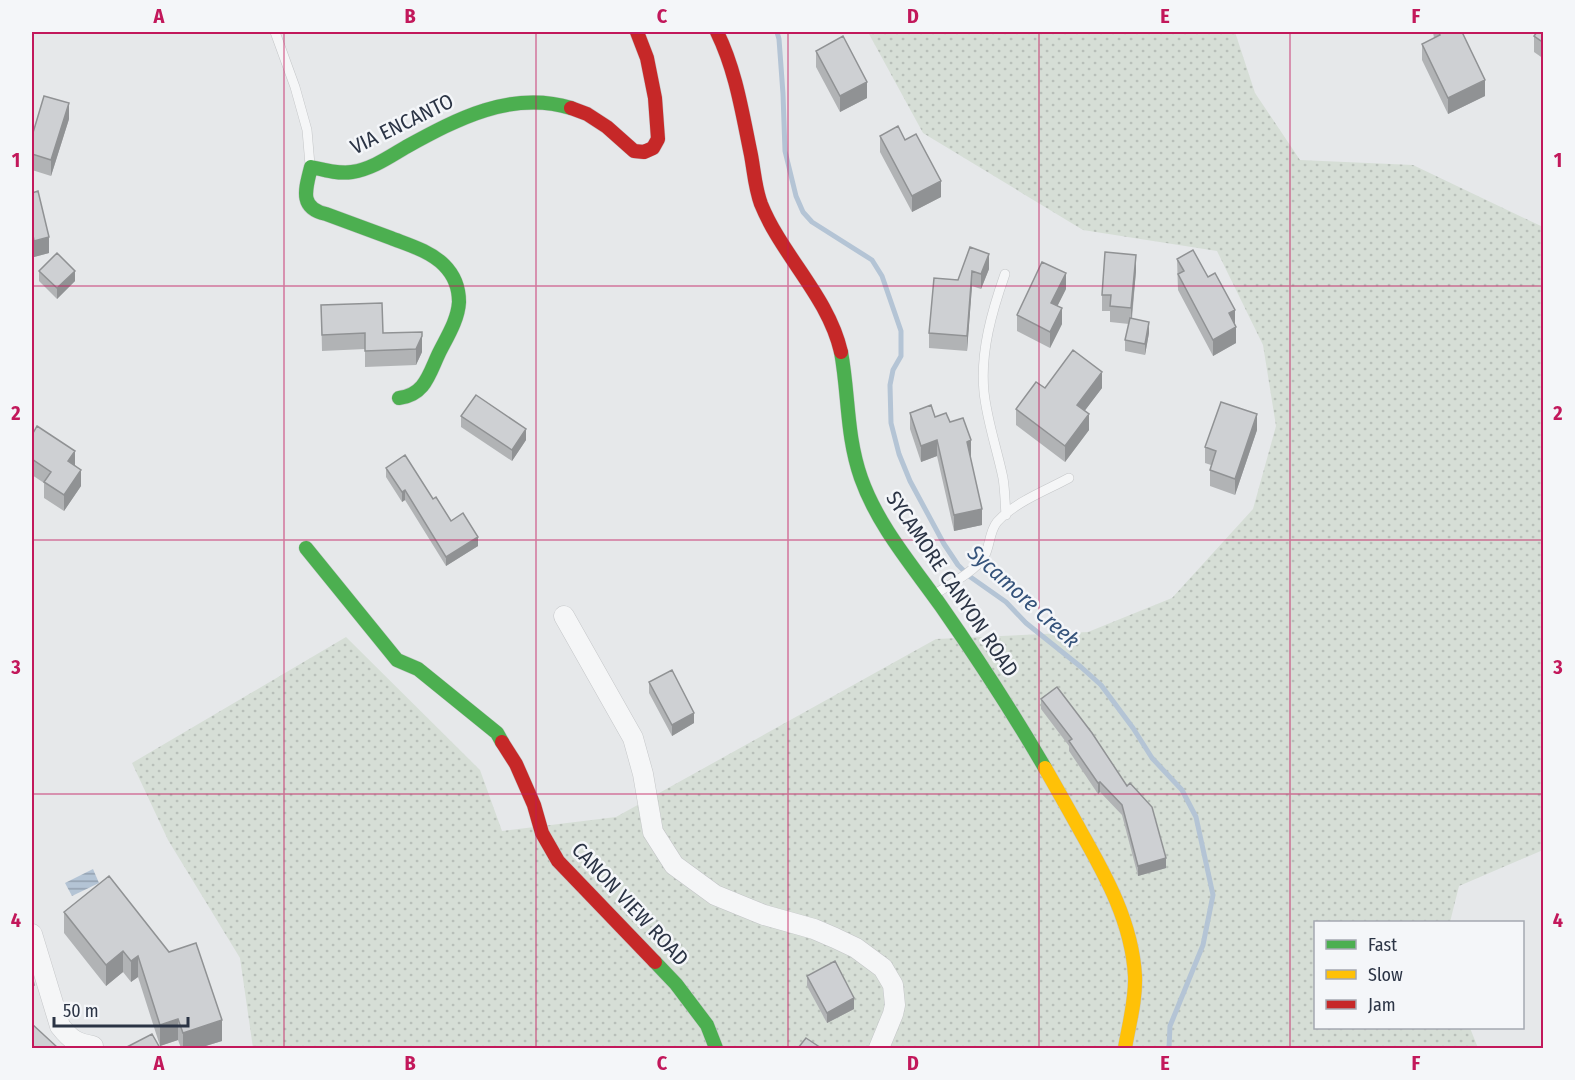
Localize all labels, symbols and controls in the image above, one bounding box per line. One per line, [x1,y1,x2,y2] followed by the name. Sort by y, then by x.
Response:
[153,4,166,28] text: A
[404,4,416,28] text: B
[657,4,668,28] text: C
[907,4,919,28] text: D
[1160,4,1170,28] text: E
[1412,4,1421,28] text: F
[346,88,458,160] street label: VIA ENCANTO
[12,148,20,172] text: 1
[1554,148,1562,172] text: 1
[10,401,21,425] text: 2
[1552,401,1563,425] text: 2
[880,486,1024,682] street label: SYCAMORE CANYON ROAD
[962,539,1085,654] water label: Sycamore Creek
[10,655,21,679] text: 3
[1552,655,1563,679] text: 3
[566,837,694,971] street label: CANON VIEW ROAD
[11,908,21,932] text: 4
[1553,908,1563,932] text: 4
[1314,921,1524,1029] legend
[1368,934,1397,956] text: Fast
[1368,964,1403,986] text: Slow
[54,990,188,1028] scale bar
[1368,994,1396,1016] text: Jam
[63,1000,99,1022] text: 50 m
[153,1051,166,1075] text: A
[404,1051,416,1075] text: B
[657,1051,668,1075] text: C
[907,1051,919,1075] text: D
[1160,1051,1170,1075] text: E
[1412,1051,1421,1075] text: F

